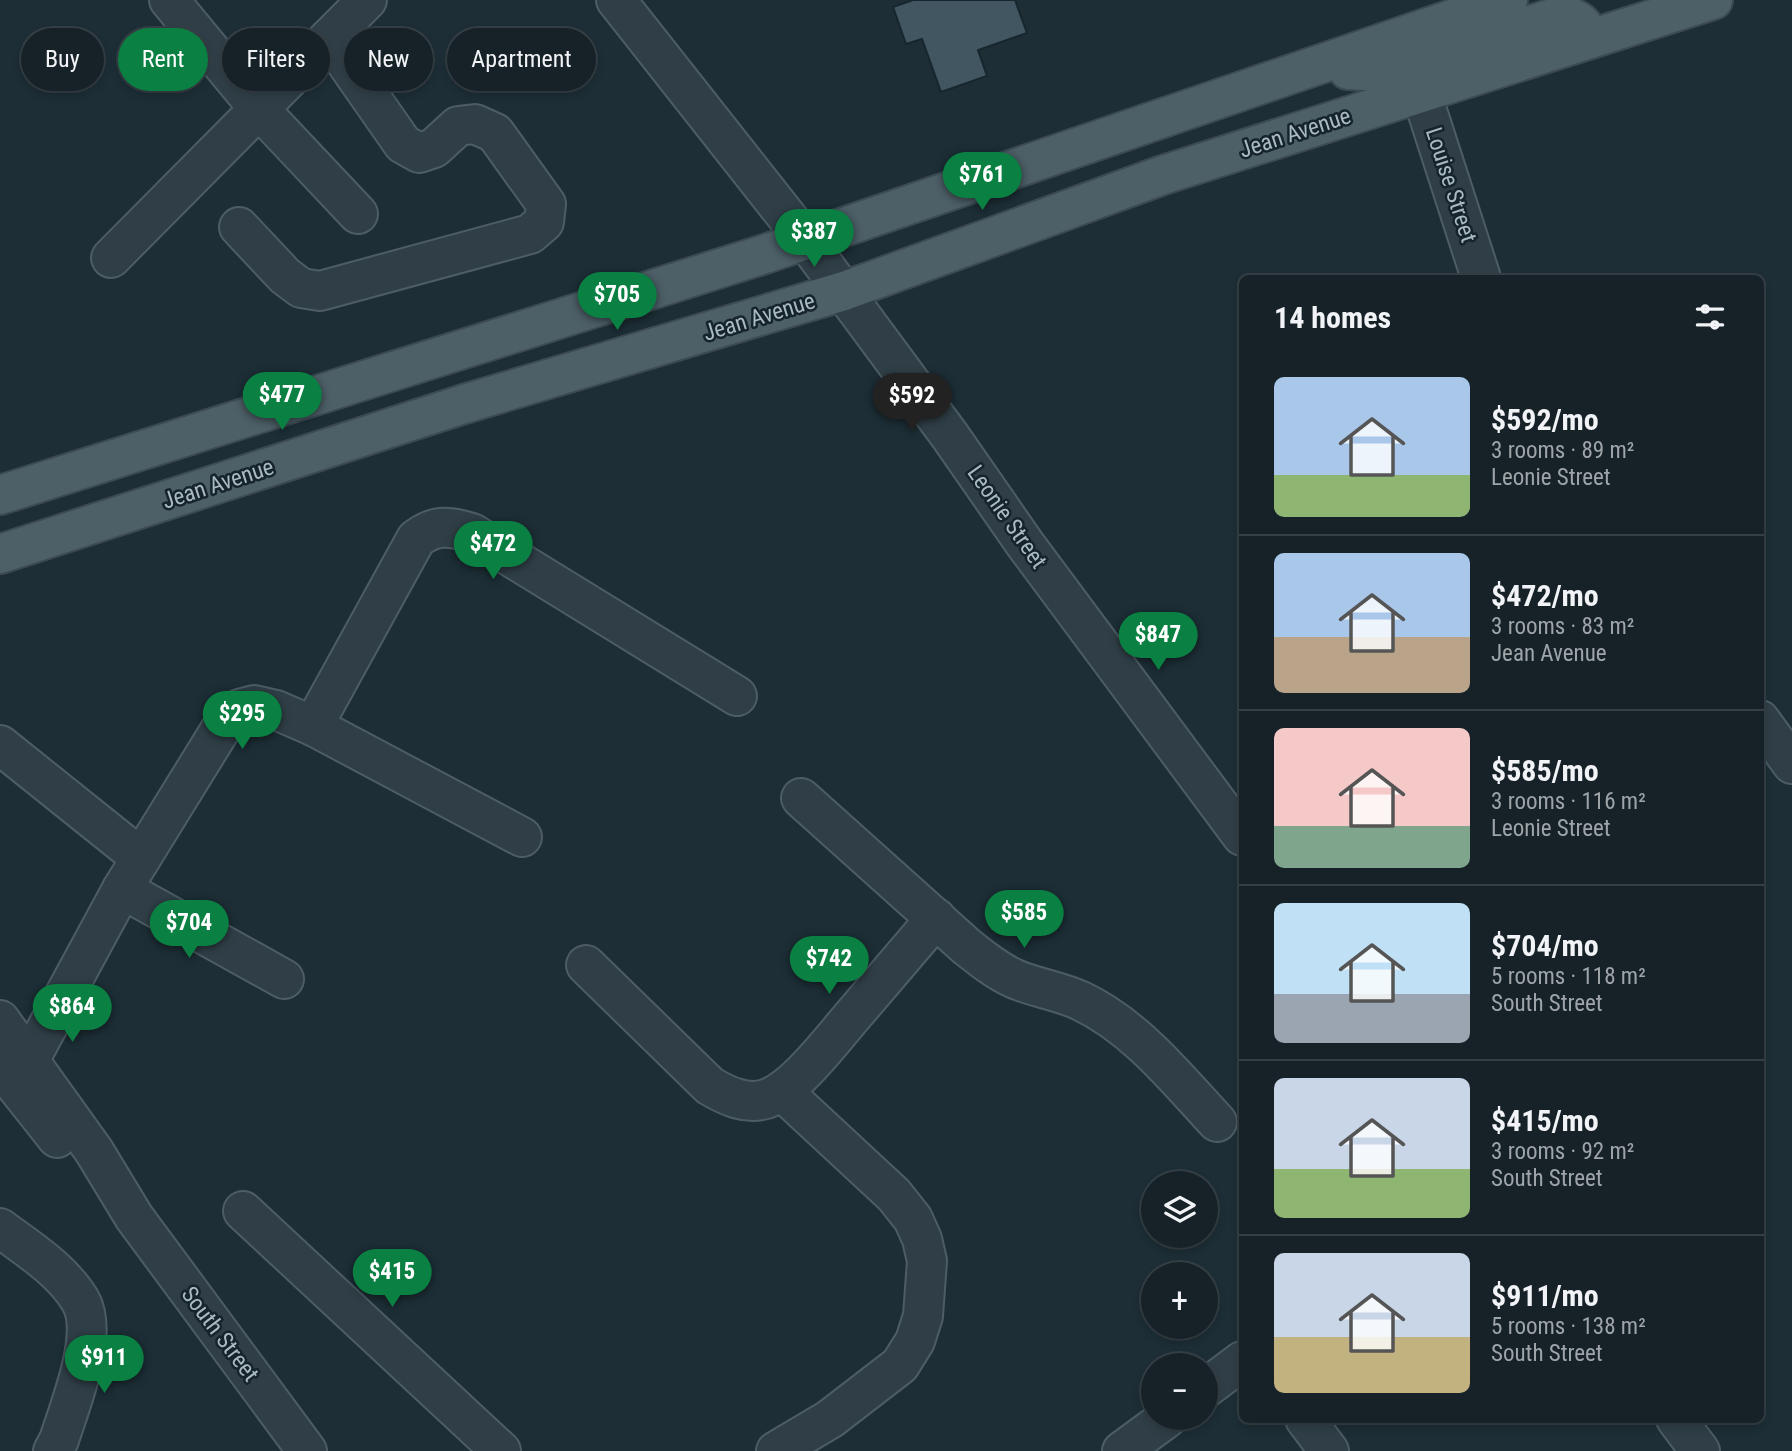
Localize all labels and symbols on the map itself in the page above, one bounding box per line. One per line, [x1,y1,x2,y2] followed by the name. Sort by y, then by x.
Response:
[1236,102,1354,164] street label: Jean Avenue
[1420,124,1482,246] street label: Louise Street
[941,152,1023,212] pin: $761
[773,210,855,269] pin: $387
[576,272,658,332] pin: $705
[700,287,818,347] street label: Jean Avenue
[241,372,323,432] pin: $477
[871,374,953,433] pin: $592
[159,453,277,515] street label: Jean Avenue
[962,460,1052,574] street label: Leonie Street
[452,522,534,581] pin: $472
[1117,612,1199,672] pin: $847
[201,692,283,751] pin: $295
[983,890,1065,950] pin: $585
[148,900,230,960] pin: $704
[788,936,870,996] pin: $742
[31,984,113,1044] pin: $864
[351,1250,433,1309] pin: $415
[176,1281,264,1387] street label: South Street
[63,1336,145,1395] pin: $911

